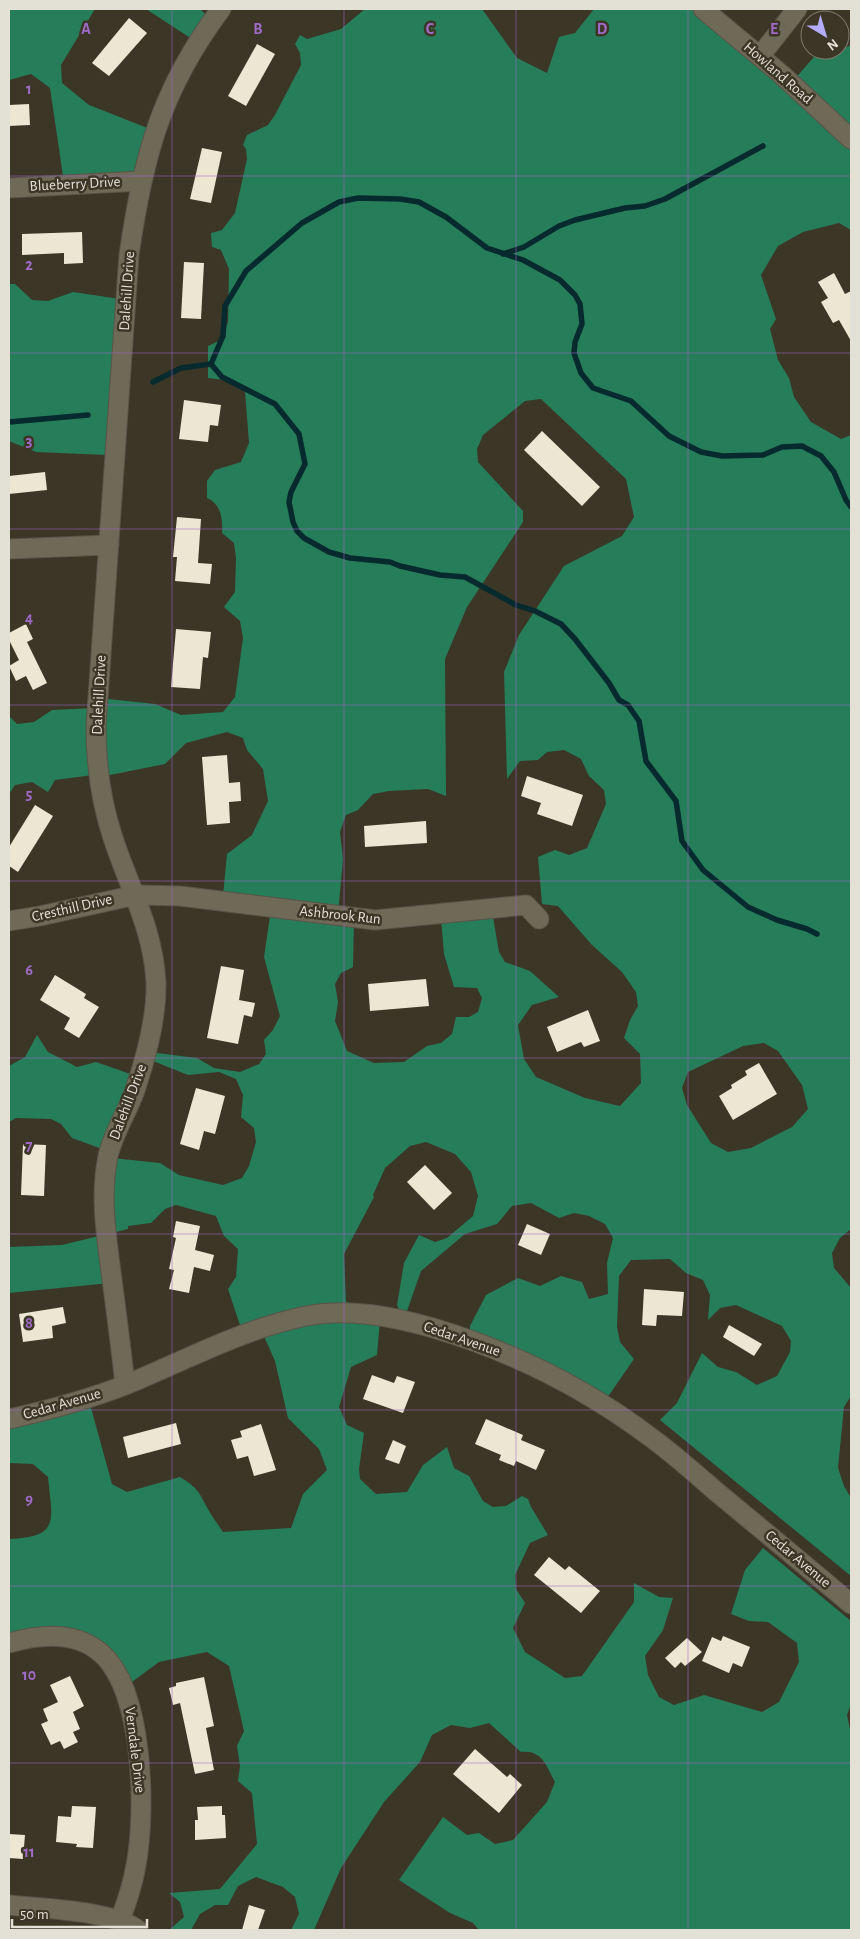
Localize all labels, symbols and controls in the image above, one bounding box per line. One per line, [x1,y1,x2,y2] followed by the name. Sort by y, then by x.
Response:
[800,10,850,60] north arrow
[81,21,91,37] text: A
[253,21,263,37] text: B
[426,21,435,37] text: C
[597,21,608,37] text: D
[770,21,778,37] text: E
[824,36,841,53] text: N
[741,39,815,107] street label: Howland Road
[26,81,32,97] text: 1
[29,174,121,194] street label: Blueberry Drive
[117,251,137,331] street label: Dalehill Drive
[25,257,33,273] text: 2
[26,433,33,449] text: 3
[25,610,33,626] text: 4
[89,655,109,735] street label: Dalehill Drive
[26,786,33,802] text: 5
[30,891,114,925] street label: Cresthill Drive
[299,903,381,927] street label: Ashbrook Run
[25,962,33,978] text: 6
[107,1062,149,1142] street label: Dalehill Drive
[26,1138,33,1154] text: 7
[25,1315,33,1331] text: 8
[422,1319,502,1359] street label: Cedar Avenue
[21,1386,103,1422] street label: Cedar Avenue
[25,1491,33,1507] text: 9
[763,1528,834,1591] street label: Cedar Avenue
[22,1667,36,1683] text: 10
[122,1706,148,1794] street label: Verndale Drive
[23,1844,35,1860] text: 11
[12,1896,148,1928] scale bar
[20,1907,49,1922] text: 50 m

